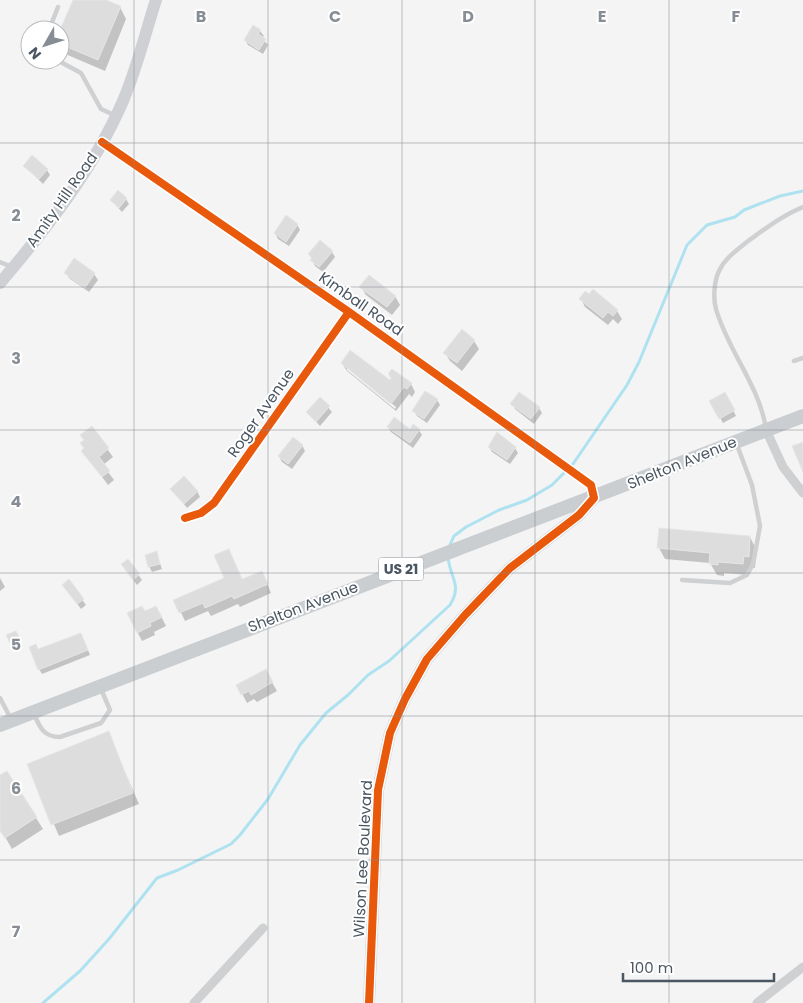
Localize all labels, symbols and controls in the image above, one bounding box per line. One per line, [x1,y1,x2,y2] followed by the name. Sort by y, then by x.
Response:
[196,5,206,28] text: B
[329,5,341,28] text: C
[462,5,474,28] text: D
[598,5,606,28] text: E
[732,5,741,28] text: F
[20,20,70,70] north arrow
[24,43,46,64] text: N
[21,148,102,251] street label: Amity Hill Road
[11,204,21,227] text: 2
[315,267,408,341] street label: Kimball Road
[11,347,21,370] text: 3
[222,364,299,461] street label: Roger Avenue
[624,431,740,494] street label: Shelton Avenue
[11,490,22,513] text: 4
[378,558,424,580] road number: US 21
[245,576,361,637] street label: Shelton Avenue
[11,633,21,656] text: 5
[11,777,21,800] text: 6
[348,780,377,938] street label: Wilson Lee Boulevard
[12,920,21,943] text: 7
[623,950,774,982] scale bar
[630,957,673,978] text: 100 m

